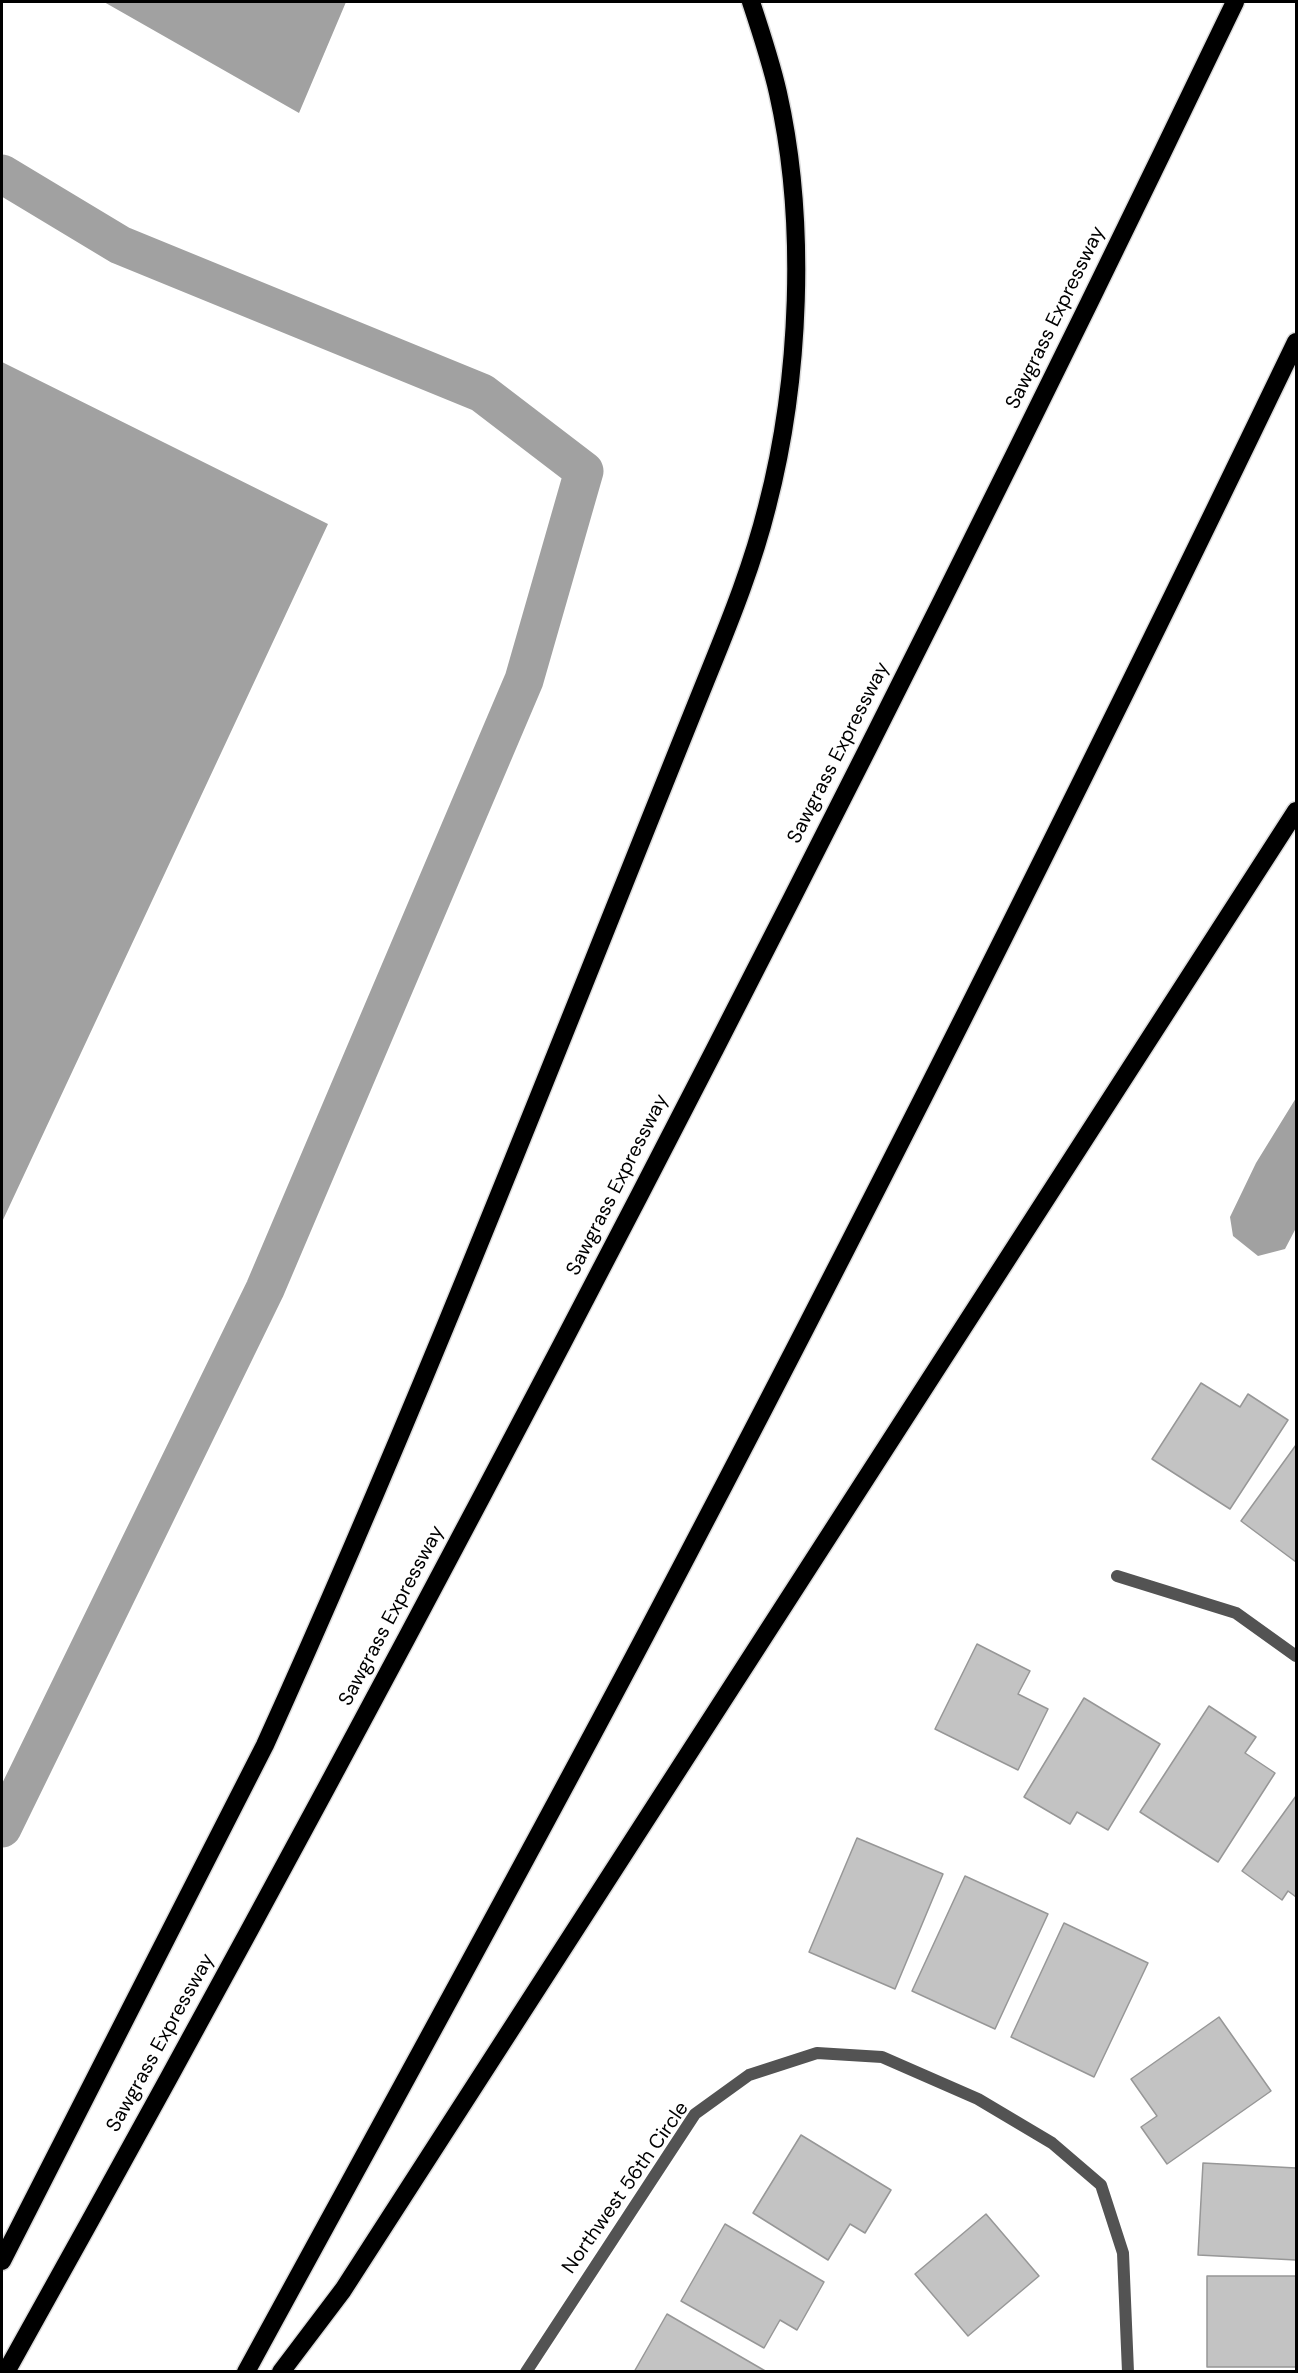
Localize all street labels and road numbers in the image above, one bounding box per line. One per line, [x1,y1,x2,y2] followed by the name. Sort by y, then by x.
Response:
[1001,223,1111,413] street label: Sawgrass Expressway
[783,658,895,848] street label: Sawgrass Expressway
[562,1090,674,1280] street label: Sawgrass Expressway
[334,1522,450,1710] street label: Sawgrass Expressway
[102,1950,220,2136] street label: Sawgrass Expressway
[558,2097,694,2279] street label: Northwest 56th Circle

